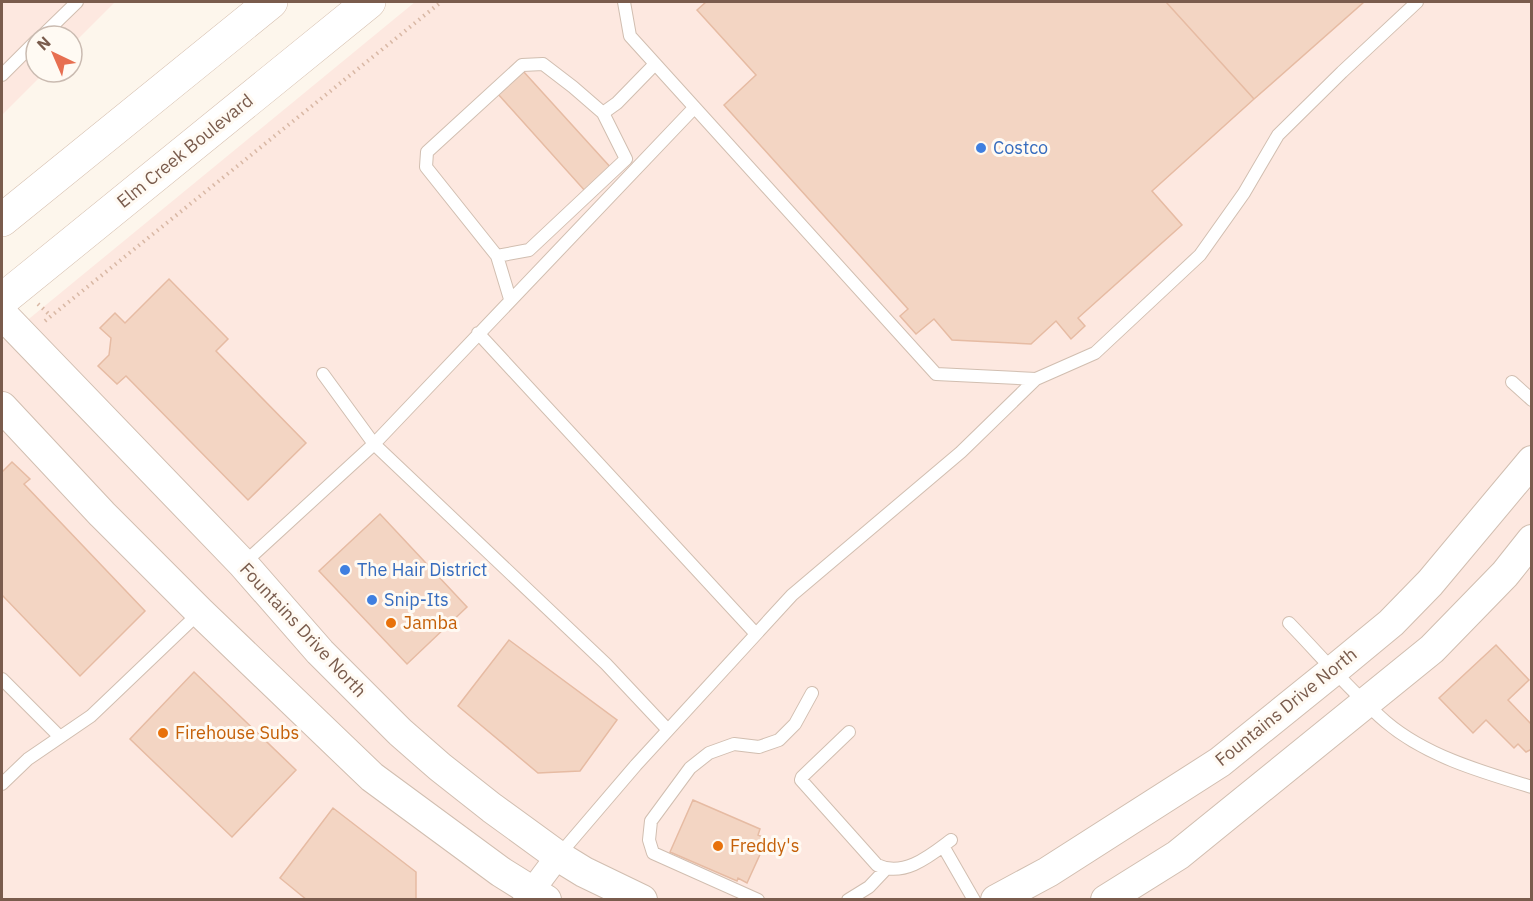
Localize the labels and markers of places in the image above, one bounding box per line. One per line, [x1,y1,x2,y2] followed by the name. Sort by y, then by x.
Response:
[993,136,1048,159] place label: Costco
[974,141,988,155] marker: Costco
[357,558,487,581] place label: The Hair District
[338,563,352,577] marker: The Hair District
[384,588,449,611] place label: Snip-Its
[365,593,379,607] marker: Snip-Its
[403,611,458,634] place label: Jamba
[384,616,398,630] marker: Jamba
[175,721,299,744] place label: Firehouse Subs
[156,726,170,740] marker: Firehouse Subs
[730,834,799,857] place label: Freddy's
[711,839,725,853] marker: Freddy's

